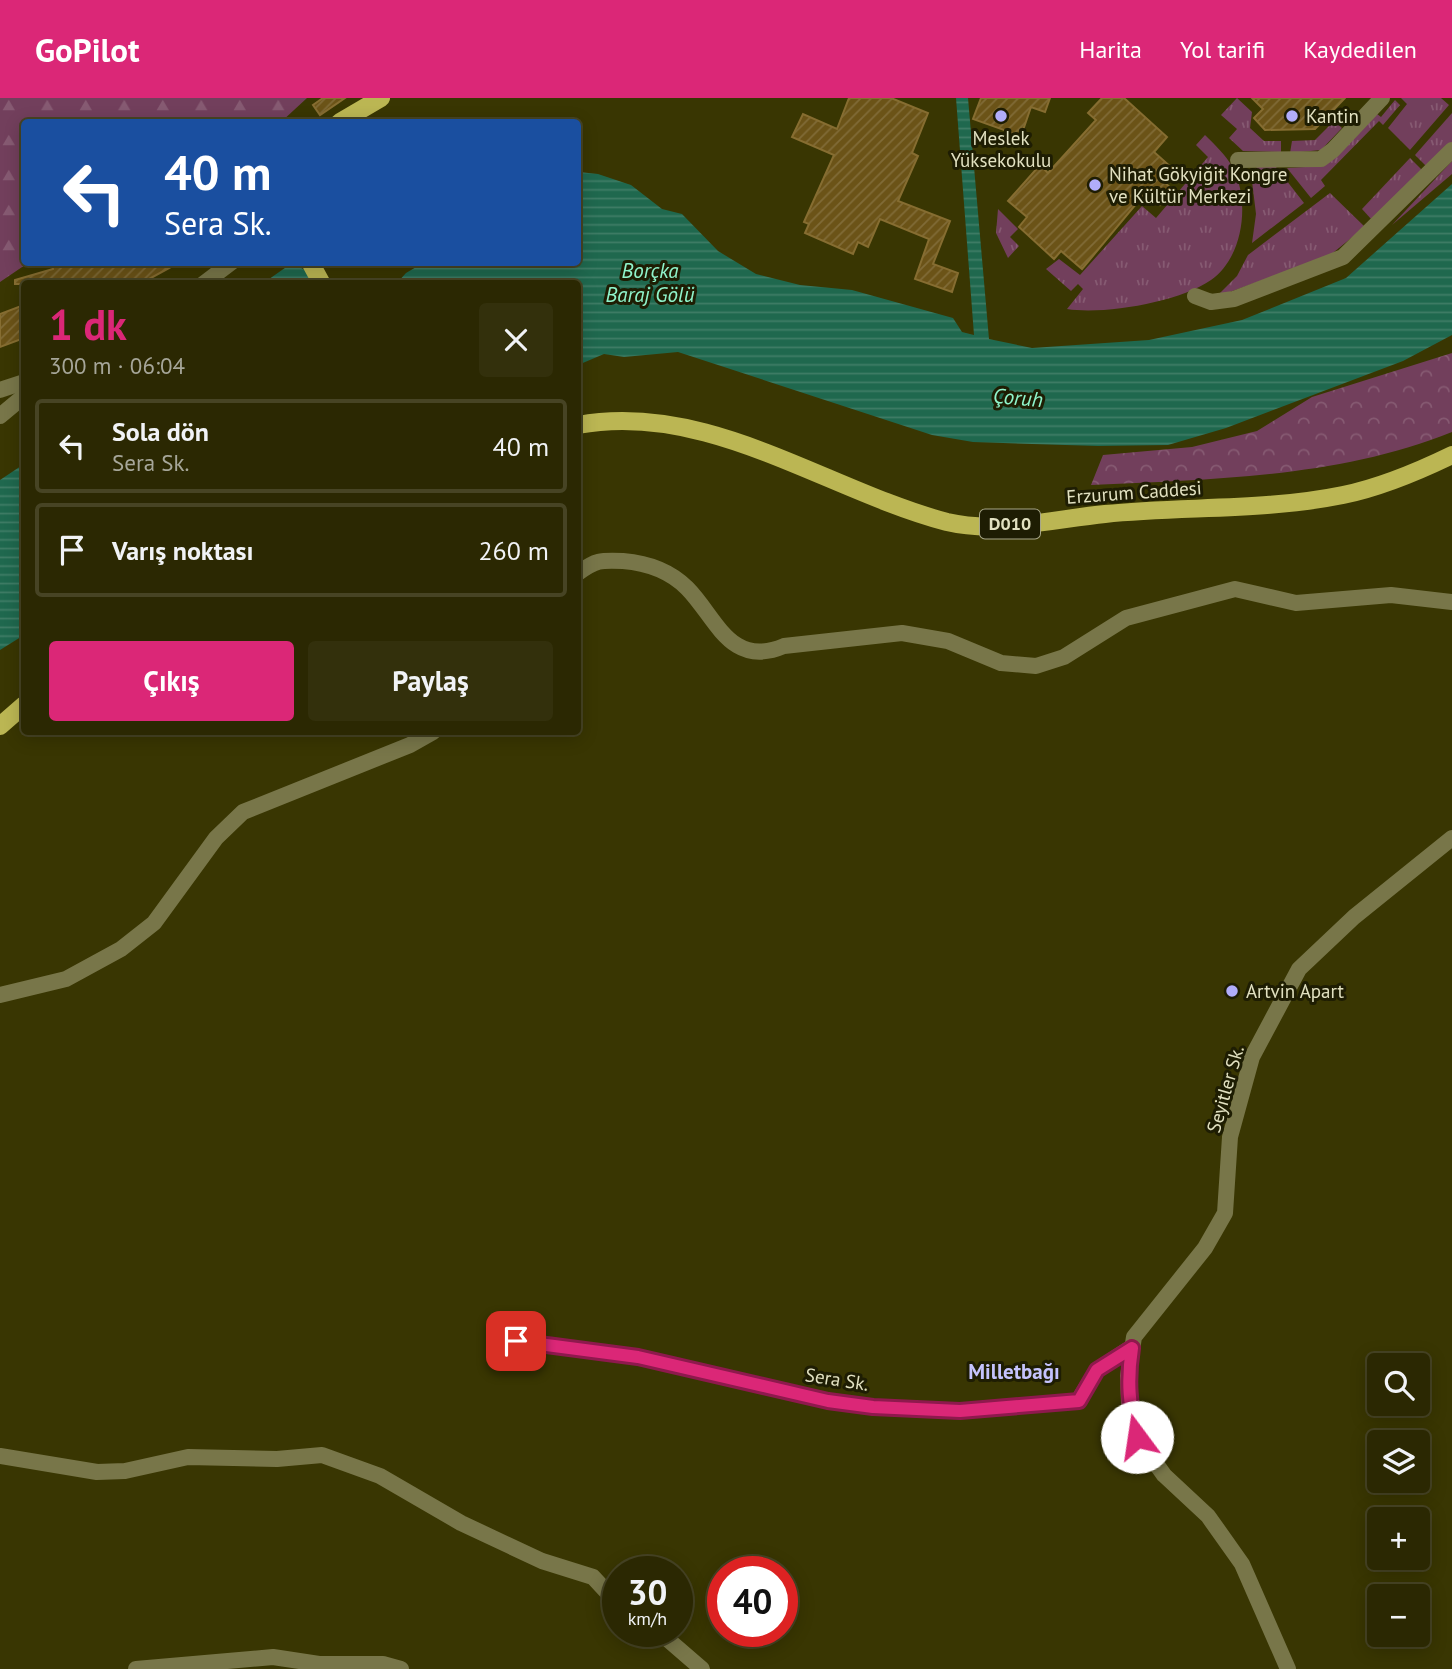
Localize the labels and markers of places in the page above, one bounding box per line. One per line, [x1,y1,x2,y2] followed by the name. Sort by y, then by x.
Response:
[1306,104,1359,128] place label: Kantin
[993,108,1009,124] marker: Meslek Yüksekokulu
[1284,108,1300,124] marker: Kantin
[951,126,1051,172] place label: Meslek Yüksekokulu
[1109,162,1287,208] place label: Nihat Gökyiğit Kongre ve Kültür Merkezi
[1087,177,1103,193] marker: Nihat Gökyiğit Kongre ve Kültür Merkezi
[1246,979,1345,1003] place label: Artvin Apart
[1224,983,1240,999] marker: Artvin Apart
[486,1311,546,1371] pin

